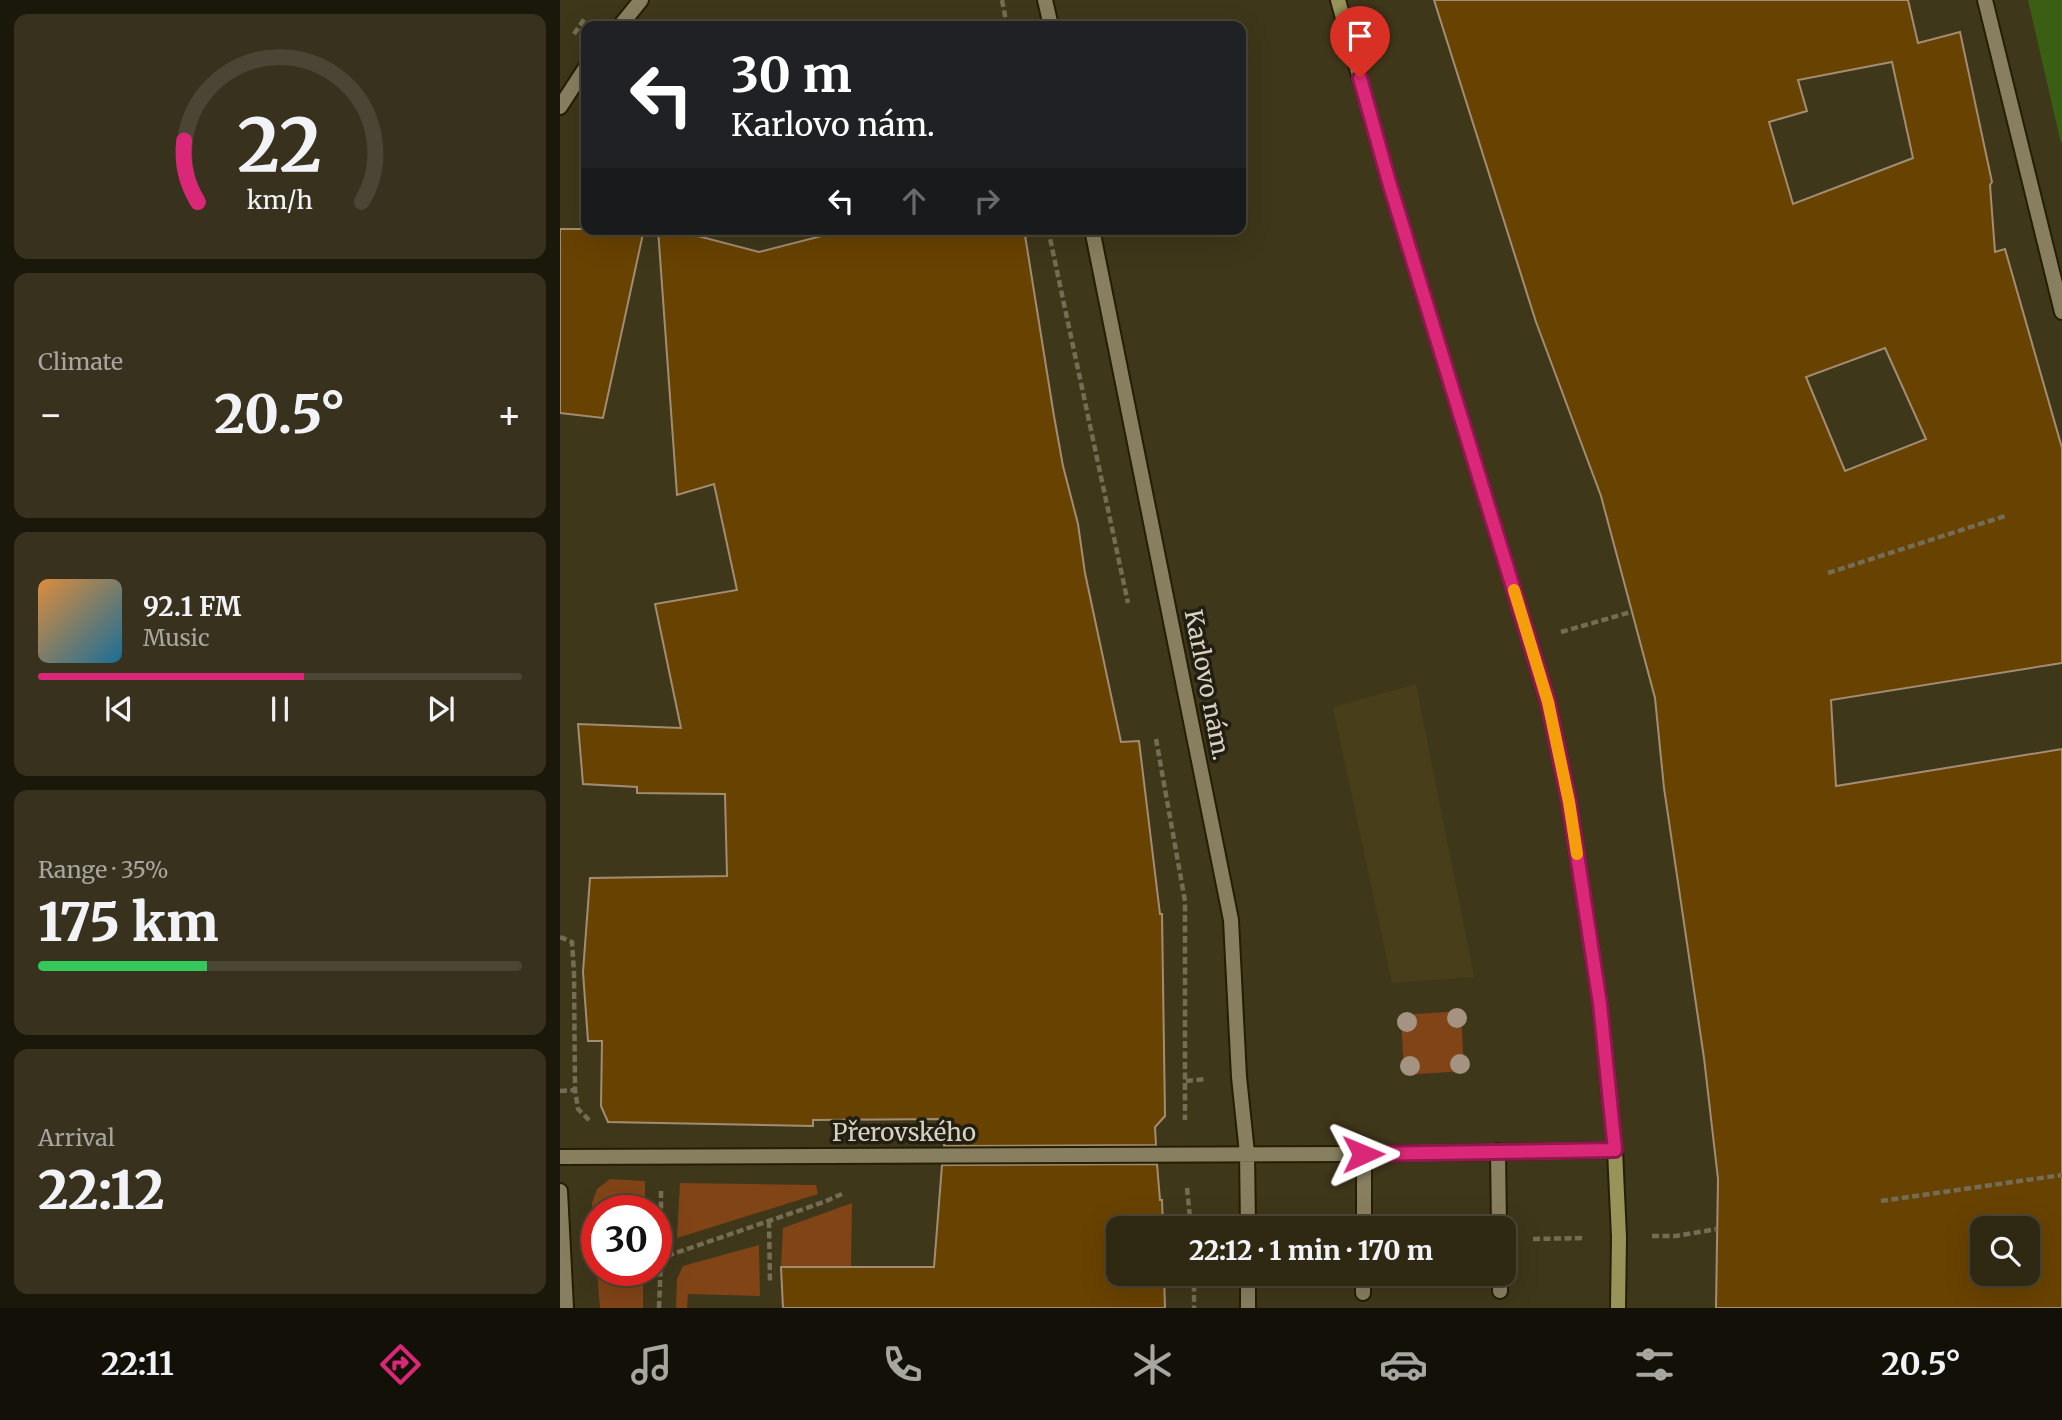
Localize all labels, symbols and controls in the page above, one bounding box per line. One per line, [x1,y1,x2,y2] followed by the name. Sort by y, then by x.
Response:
[1330,6,1390,78] pin
[1341,17,1379,55] icon: arrive
[731,44,852,105] text: 30 m
[616,49,707,140] icon: left
[238,101,322,193] text: 22
[731,105,935,145] text: Karlovo nám.
[822,182,860,220] icon: left
[895,182,933,220] icon: ahead
[968,182,1006,220] icon: right
[247,184,313,216] text: km/h
[38,347,123,376] text: Climate
[214,382,346,447] text: 20.5°
[38,391,63,438] text: −
[497,391,522,438] text: +
[143,590,241,623] text: 92.1 FM
[1178,607,1237,763] street label: Karlovo nám.
[143,623,210,652] text: Music
[100,690,138,728] icon: previous
[261,690,299,728] icon: pause
[422,690,460,728] icon: next
[38,855,169,884] text: Range · 35%
[38,890,219,955] text: 175 km
[832,1117,976,1148] street label: Přerovského
[1326,1117,1400,1191] position arrow
[38,1123,115,1152] text: Arrival
[38,1158,165,1223] text: 22:12
[581,1195,672,1286] speed limit sign: 30
[1970,1216,2040,1286] map controls
[1970,1216,2040,1286] button: search
[1189,1234,1433,1267] text: 22:12 · 1 min · 170 m
[376,1340,425,1389] icon: directions
[627,1340,676,1389] icon: music
[878,1340,927,1389] icon: phone
[1128,1340,1177,1389] icon: climate
[1379,1340,1428,1389] icon: car
[1630,1340,1679,1389] icon: filters
[101,1344,174,1384] text: 22:11
[1881,1344,1961,1384] text: 20.5°

